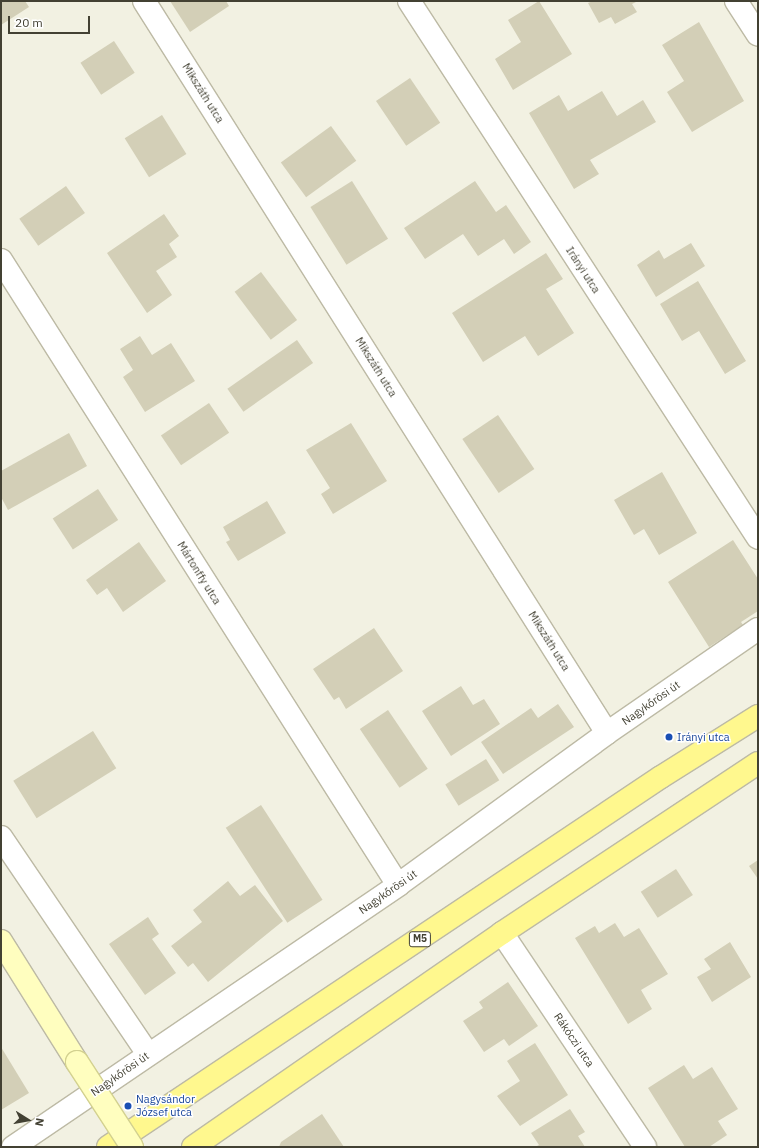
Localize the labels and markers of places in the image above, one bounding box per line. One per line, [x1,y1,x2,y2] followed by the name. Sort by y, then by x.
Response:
[677,730,730,744] place label: Irányi utca
[664,732,674,742] marker: Irányi utca
[136,1093,195,1119] place label: Nagysándor József utca
[123,1101,133,1111] marker: Nagysándor József utca

